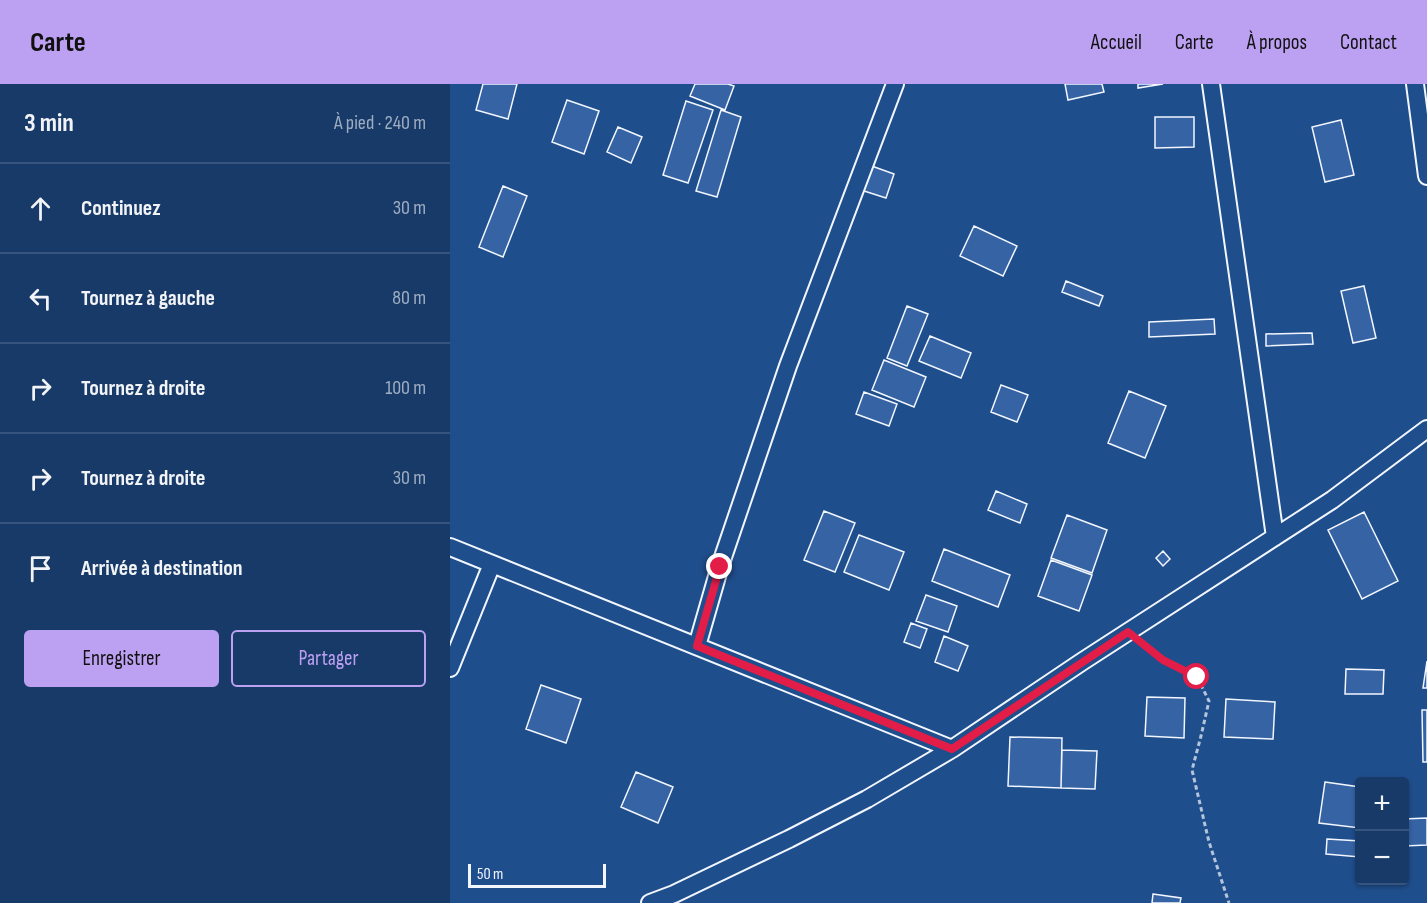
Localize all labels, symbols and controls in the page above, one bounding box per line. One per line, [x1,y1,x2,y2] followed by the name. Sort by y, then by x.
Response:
[30,26,86,59] text: Carte
[1091,30,1142,55] text: Accueil
[1175,30,1214,55] text: Carte
[1247,30,1307,55] text: À propos
[1340,30,1397,55] text: Contact
[24,108,74,139] text: 3 min
[334,111,426,135] text: À pied · 240 m
[24,192,57,225] icon: ahead
[81,195,161,222] text: Continuez
[393,196,426,220] text: 30 m
[24,282,57,315] icon: left
[81,285,215,312] text: Tournez à gauche
[392,286,426,310] text: 80 m
[24,372,57,405] icon: right
[81,375,206,402] text: Tournez à droite
[385,376,426,400] text: 100 m
[24,462,57,495] icon: right
[81,465,206,492] text: Tournez à droite
[393,466,426,490] text: 30 m
[24,552,57,585] icon: arrive
[706,553,732,579] route end
[81,555,243,582] text: Arrivée à destination
[24,630,219,687] button: Enregistrer
[231,630,426,687] button: Partager
[1183,663,1209,689] route start
[1355,777,1409,885] map controls
[1355,777,1409,831] button: +
[1355,831,1409,885] button: −
[468,861,606,888] scale bar
[477,865,503,884] text: 50 m

